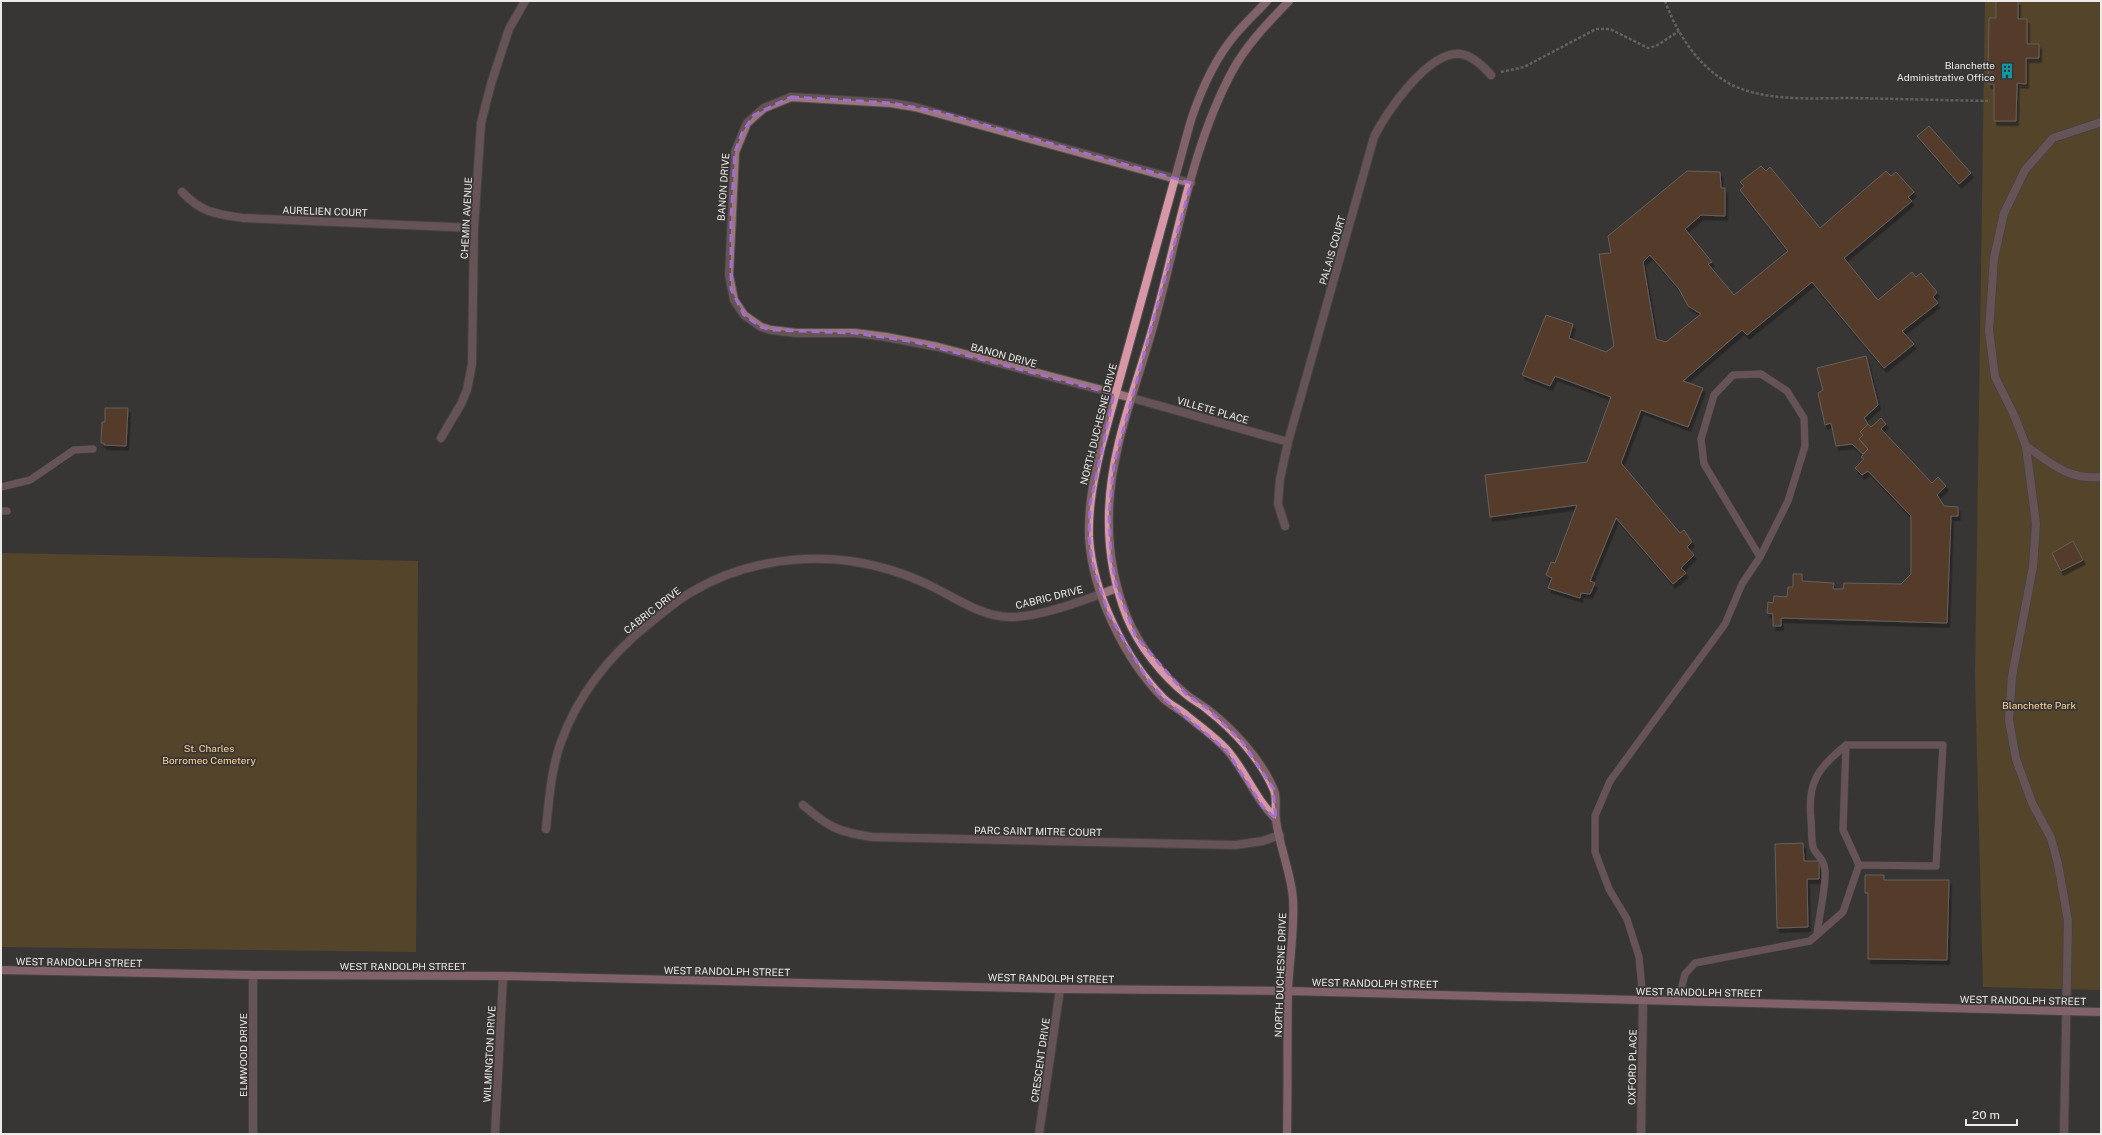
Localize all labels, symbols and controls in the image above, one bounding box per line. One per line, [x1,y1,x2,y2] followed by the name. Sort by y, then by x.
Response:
[1897,59,1995,83] place label: Blanchette Administrative Office
[1998,62,2016,80] building icon: Blanchette Administrative Office
[715,153,731,221] street label: BANON DRIVE
[458,177,474,259] street label: CHEMIN AVENUE
[282,204,368,218] street label: AURELIEN COURT
[1316,214,1348,286] street label: PALAIS COURT
[970,340,1038,370] street label: BANON DRIVE
[1077,362,1119,486] street label: NORTH DUCHESNE DRIVE
[1176,394,1250,426] street label: VILLETE PLACE
[1014,583,1084,611] street label: CABRIC DRIVE
[621,584,683,636] street label: CABRIC DRIVE
[2002,699,2076,711] park label: Blanchette Park
[162,742,256,766] park label: St. Charles Borromeo Cemetery
[974,824,1102,838] street label: PARC SAINT MITRE COURT
[1272,913,1288,1037] street label: NORTH DUCHESNE DRIVE
[16,955,142,969] street label: WEST RANDOLPH STREET
[340,960,466,972] street label: WEST RANDOLPH STREET
[664,964,790,978] street label: WEST RANDOLPH STREET
[988,971,1114,985] street label: WEST RANDOLPH STREET
[1312,976,1438,990] street label: WEST RANDOLPH STREET
[1636,985,1762,999] street label: WEST RANDOLPH STREET
[1960,993,2086,1007] street label: WEST RANDOLPH STREET
[480,1005,498,1103] street label: WILMINGTON DRIVE
[237,1013,249,1097] street label: ELMWOOD DRIVE
[1028,1017,1052,1103] street label: CRESCENT DRIVE
[1625,1029,1639,1105] street label: OXFORD PLACE
[1966,1101,2017,1127] scale bar
[1972,1108,2000,1122] text: 20 m

